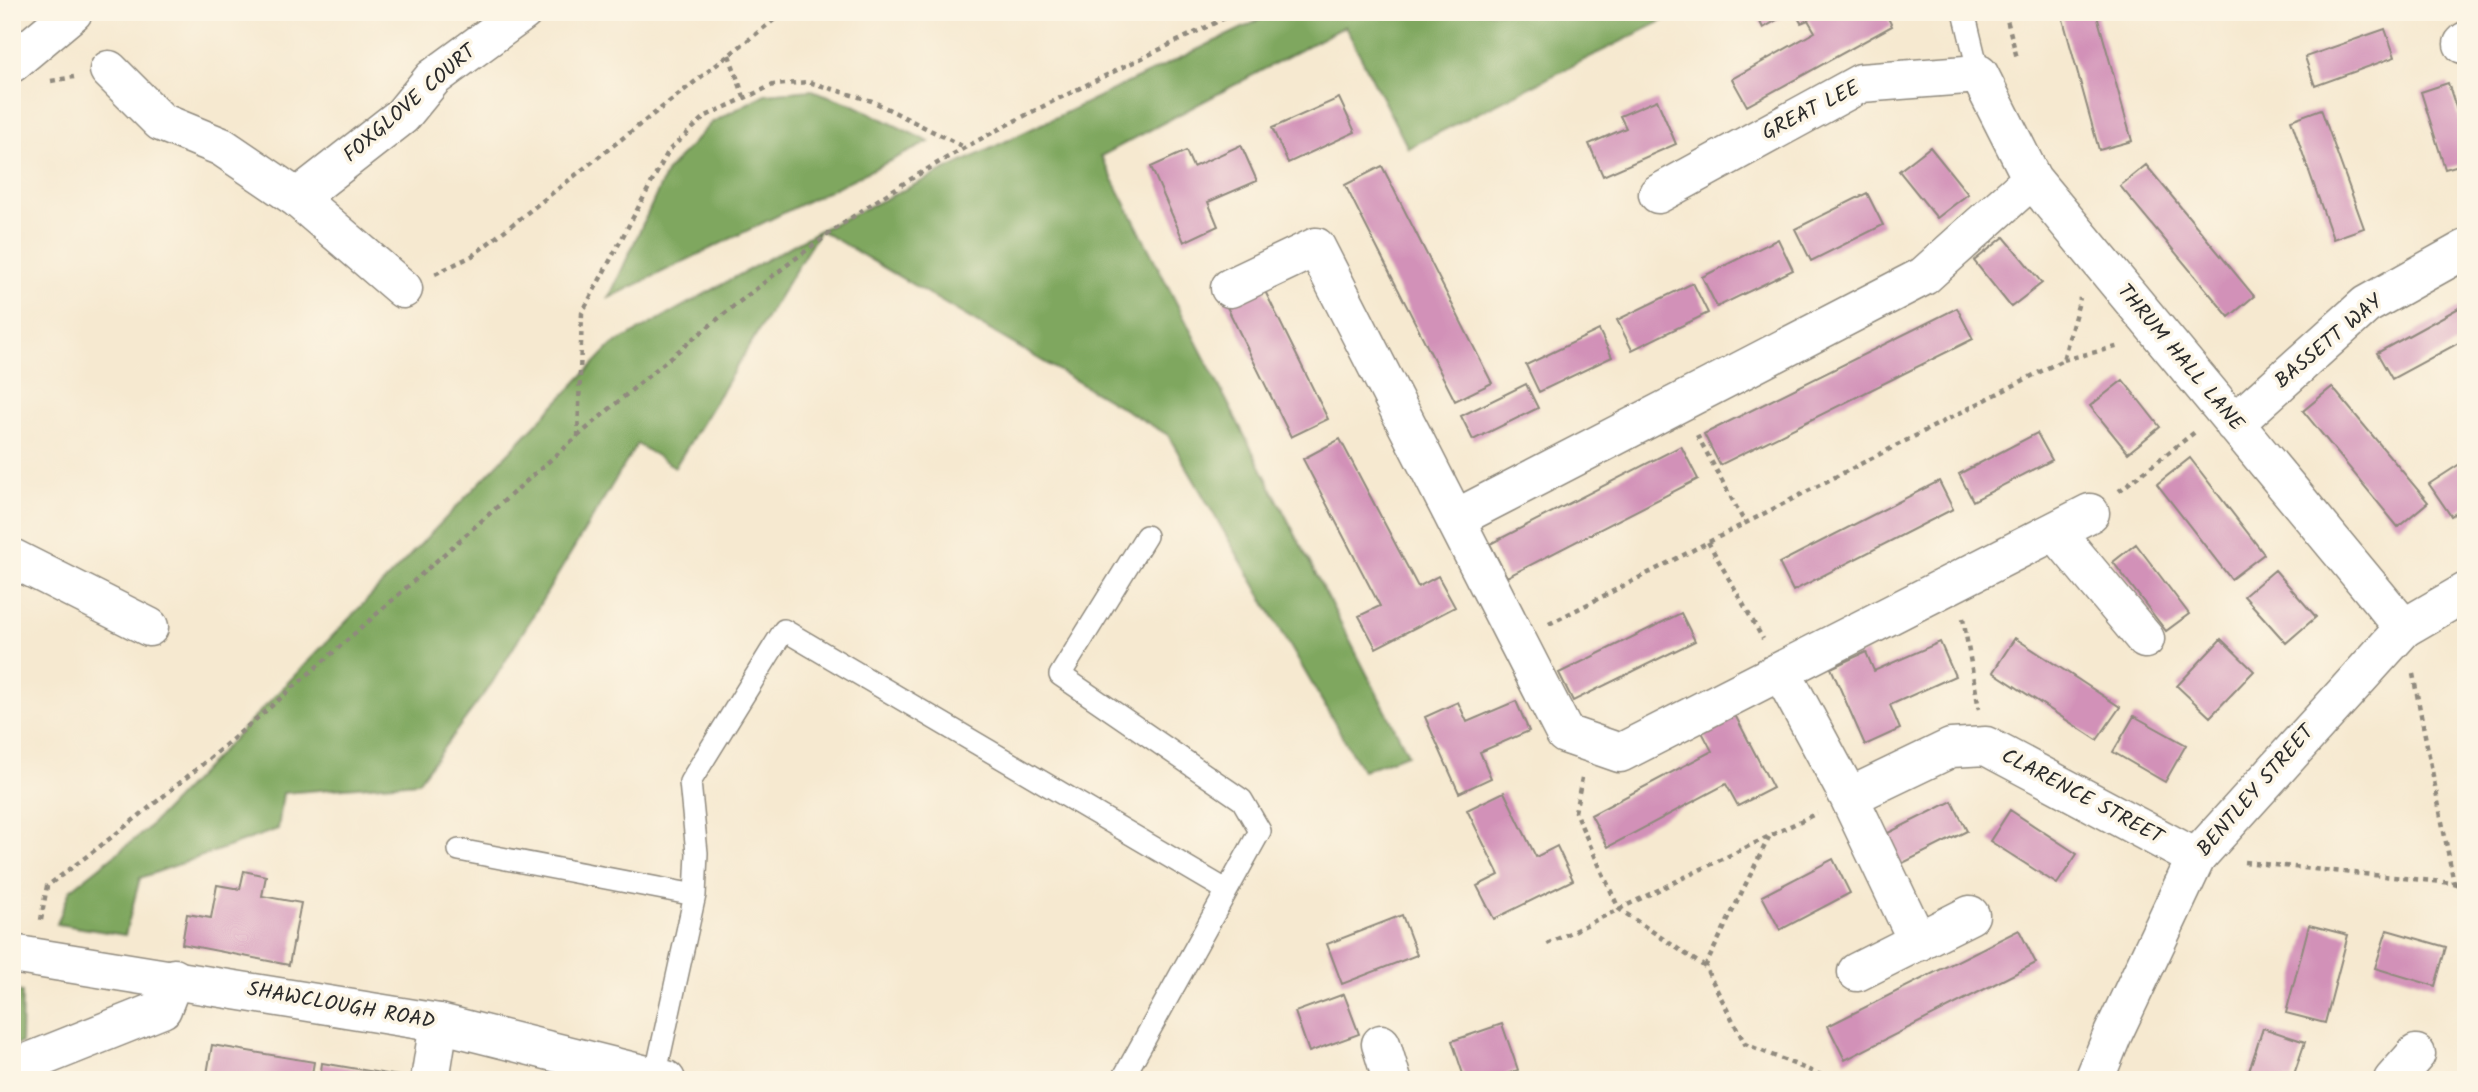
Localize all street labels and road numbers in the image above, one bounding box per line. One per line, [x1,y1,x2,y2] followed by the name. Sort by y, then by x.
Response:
[336,35,485,171] street label: FOXGLOVE COURT
[1756,72,1866,150] street label: GREAT LEE
[2108,277,2252,440] street label: THRUM HALL LANE
[2267,286,2391,397] street label: BASSETT WAY
[2189,716,2324,864] street label: BENTLEY STREET
[1995,740,2170,854] street label: CLARENCE STREET
[244,973,438,1039] street label: SHAWCLOUGH ROAD

